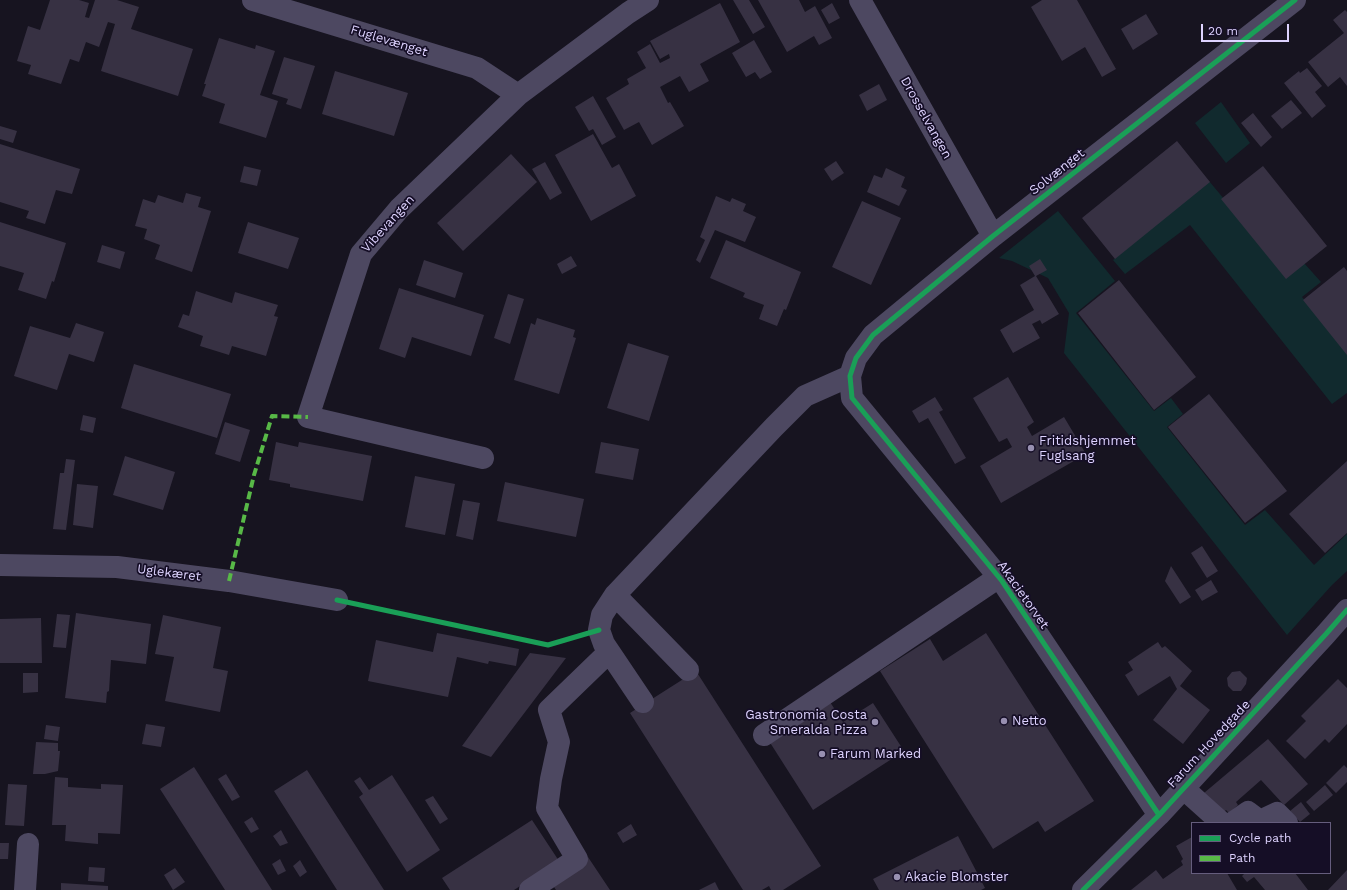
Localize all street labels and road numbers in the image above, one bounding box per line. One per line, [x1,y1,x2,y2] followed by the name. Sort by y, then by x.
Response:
[349,22,429,60] street label: Fuglevænget
[897,74,955,162] street label: Drosselvangen
[1026,146,1088,198] street label: Solvænget
[358,192,418,256] street label: Vibevangen
[994,558,1052,632] street label: Akacietorvet
[136,561,202,585] street label: Uglekæret
[1164,697,1254,791] street label: Farum Hovedgade

